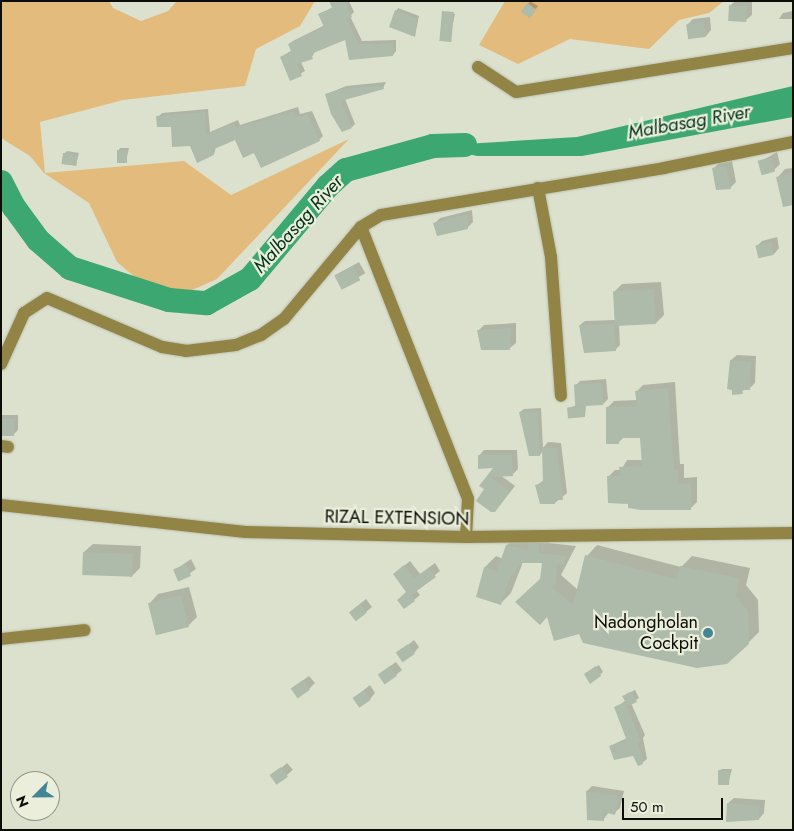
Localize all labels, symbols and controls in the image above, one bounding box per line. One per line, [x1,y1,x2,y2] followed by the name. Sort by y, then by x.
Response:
[626,100,752,144] water label: Malbasag River
[248,170,348,278] water label: Malbasag River
[324,506,470,530] street label: RIZAL EXTENSION
[594,612,698,654] place label: Nadongholan Cockpit
[702,627,714,639] marker: Nadongholan Cockpit
[10,771,60,821] north arrow
[624,788,725,820] scale bar
[11,792,33,810] text: N
[630,796,664,818] text: 50 m

